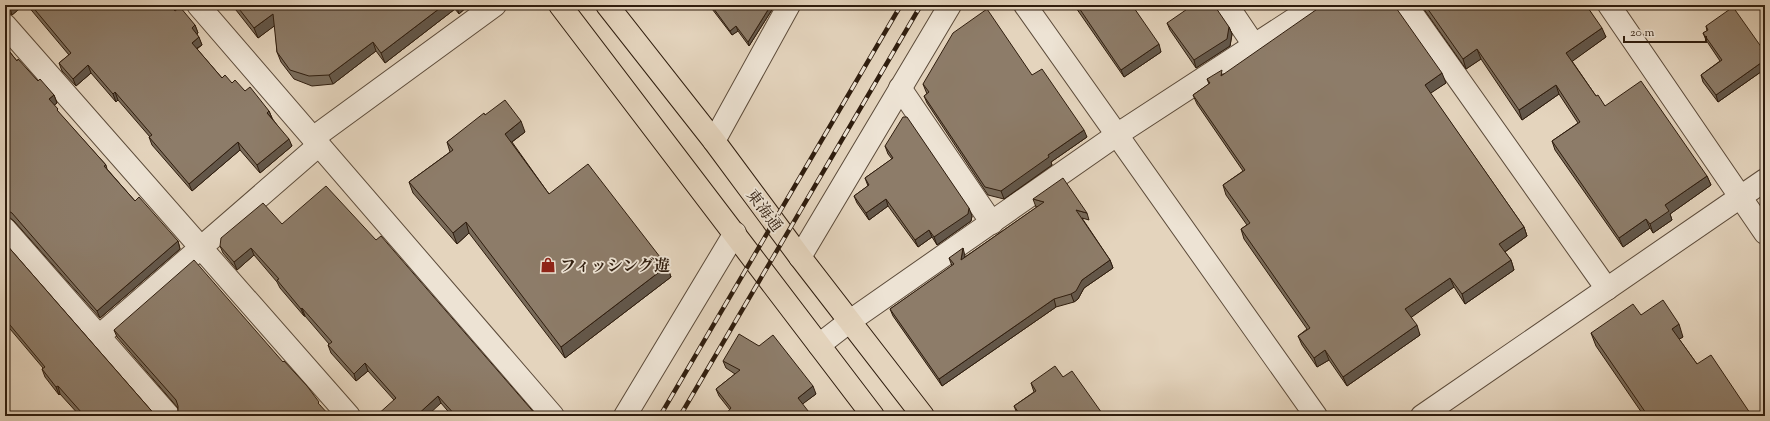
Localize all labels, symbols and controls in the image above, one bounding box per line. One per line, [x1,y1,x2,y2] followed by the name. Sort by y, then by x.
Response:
[1624,18,1706,44] scale bar
[1630,24,1655,42] text: 20 m
[739,185,787,238] street label: 東海通
[539,256,557,274] shop icon: フィッシング遊
[560,256,670,279] place label: フィッシング遊

